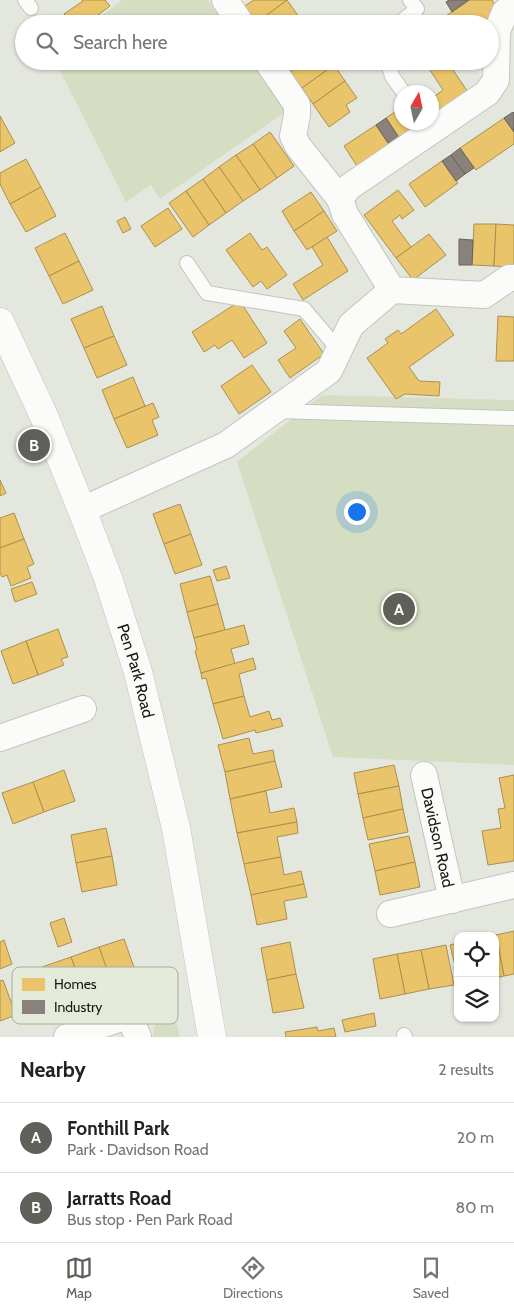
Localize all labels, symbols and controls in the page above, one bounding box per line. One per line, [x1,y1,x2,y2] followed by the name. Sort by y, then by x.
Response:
[15,15,499,70] search box
[33,29,61,57] icon: search
[73,31,167,54] text: Search here
[394,85,439,130] north arrow
[18,426,50,464] pin: B
[344,499,370,525] your location
[383,590,415,628] pin: A
[113,622,158,720] street label: Pen Park Road
[417,786,458,889] street label: Davidson Road
[454,932,499,1022] map controls
[454,932,499,977] button: locate
[12,967,178,1024] legend
[54,975,97,993] text: Homes
[454,977,499,1022] button: layers
[54,998,102,1016] text: Industry
[20,1057,86,1082] text: Nearby
[438,1060,494,1079] text: 2 results
[67,1117,169,1140] text: Fonthill Park
[31,1128,41,1147] text: A
[457,1128,494,1147] text: 20 m
[67,1140,209,1159] text: Park · Davidson Road
[67,1187,171,1210] text: Jarratts Road
[31,1198,41,1217] text: B
[456,1198,494,1217] text: 80 m
[67,1210,233,1229] text: Bus stop · Pen Park Road
[65,1254,93,1302] tab: Map
[223,1254,283,1302] tab: Directions
[413,1254,449,1302] tab: Saved

